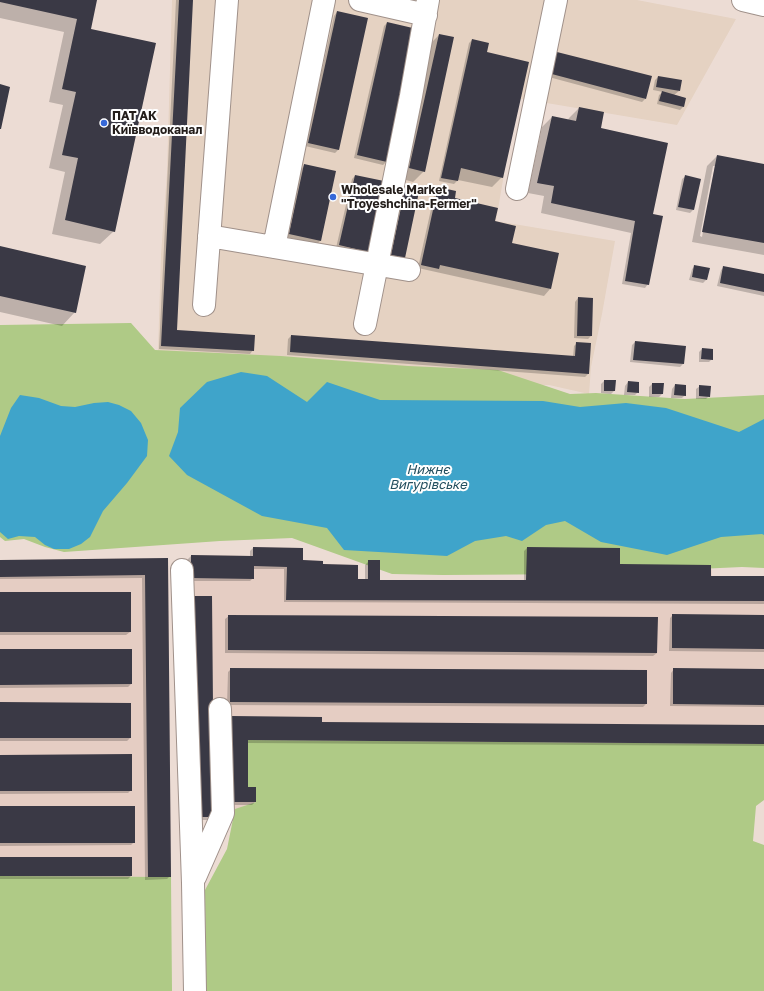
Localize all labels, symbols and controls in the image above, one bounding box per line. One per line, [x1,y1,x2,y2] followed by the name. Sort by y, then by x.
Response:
[112,109,202,137] place label: ПАТ АК Київводоканал
[99,118,109,128] marker: ПАТ АК Київводоканал
[341,183,477,211] place label: Wholesale Market "Troyeshchina-Fermer"
[328,192,338,202] marker: Wholesale Market "Troyeshchina-Fermer"
[389,462,467,493] water label: Нижнє Вигурівське

